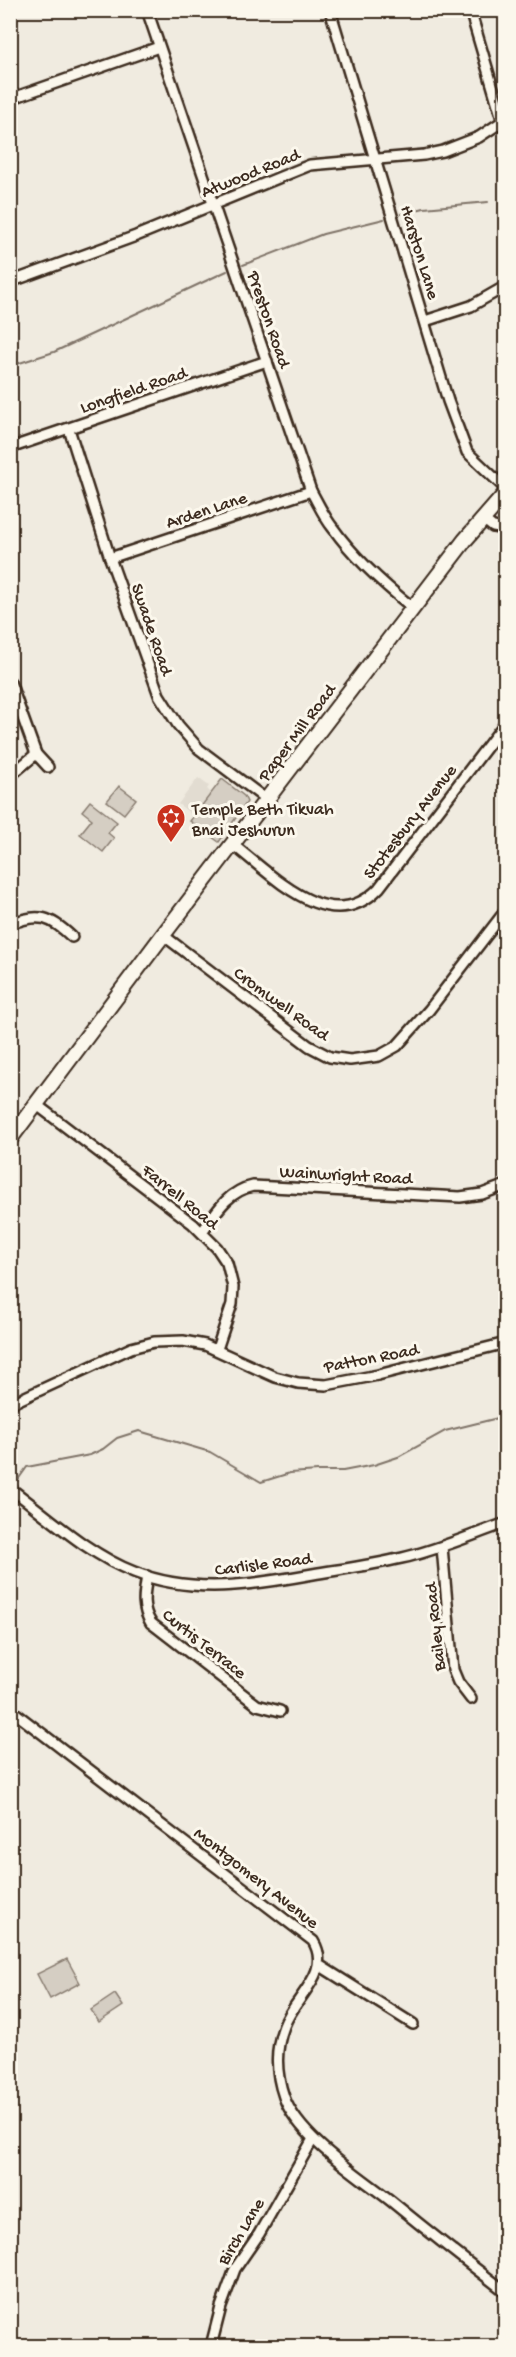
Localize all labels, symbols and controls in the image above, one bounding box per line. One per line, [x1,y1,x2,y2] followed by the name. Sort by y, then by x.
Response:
[198,144,305,204] street label: Atwood Road
[394,203,443,303] street label: Harston Lane
[241,268,294,372] street label: Preston Road
[78,363,191,419] street label: Longfield Road
[164,488,251,534] street label: Arden Lane
[125,581,177,680] street label: Swade Road
[254,679,342,787] street label: Paper Mill Road
[360,760,463,884] street label: Stotesbury Avenue
[191,800,334,842] place label: Temple Beth Tikvah Bnai Jeshurun
[155,802,187,844] synagogue icon: Temple Beth Tikvah Bnai Jeshurun
[229,963,334,1048] street label: Cromwell Road
[136,1160,223,1236] street label: Farrell Road
[279,1163,414,1191] street label: Wainwright Road
[321,1340,422,1379] street label: Patton Road
[214,1549,314,1582] street label: Carlisle Road
[421,1580,452,1673] street label: Bailey Road
[157,1606,250,1685] street label: Curtis Terrace
[189,1824,323,1935] street label: Montgomery Avenue
[214,2195,271,2270] street label: Birch Lane

